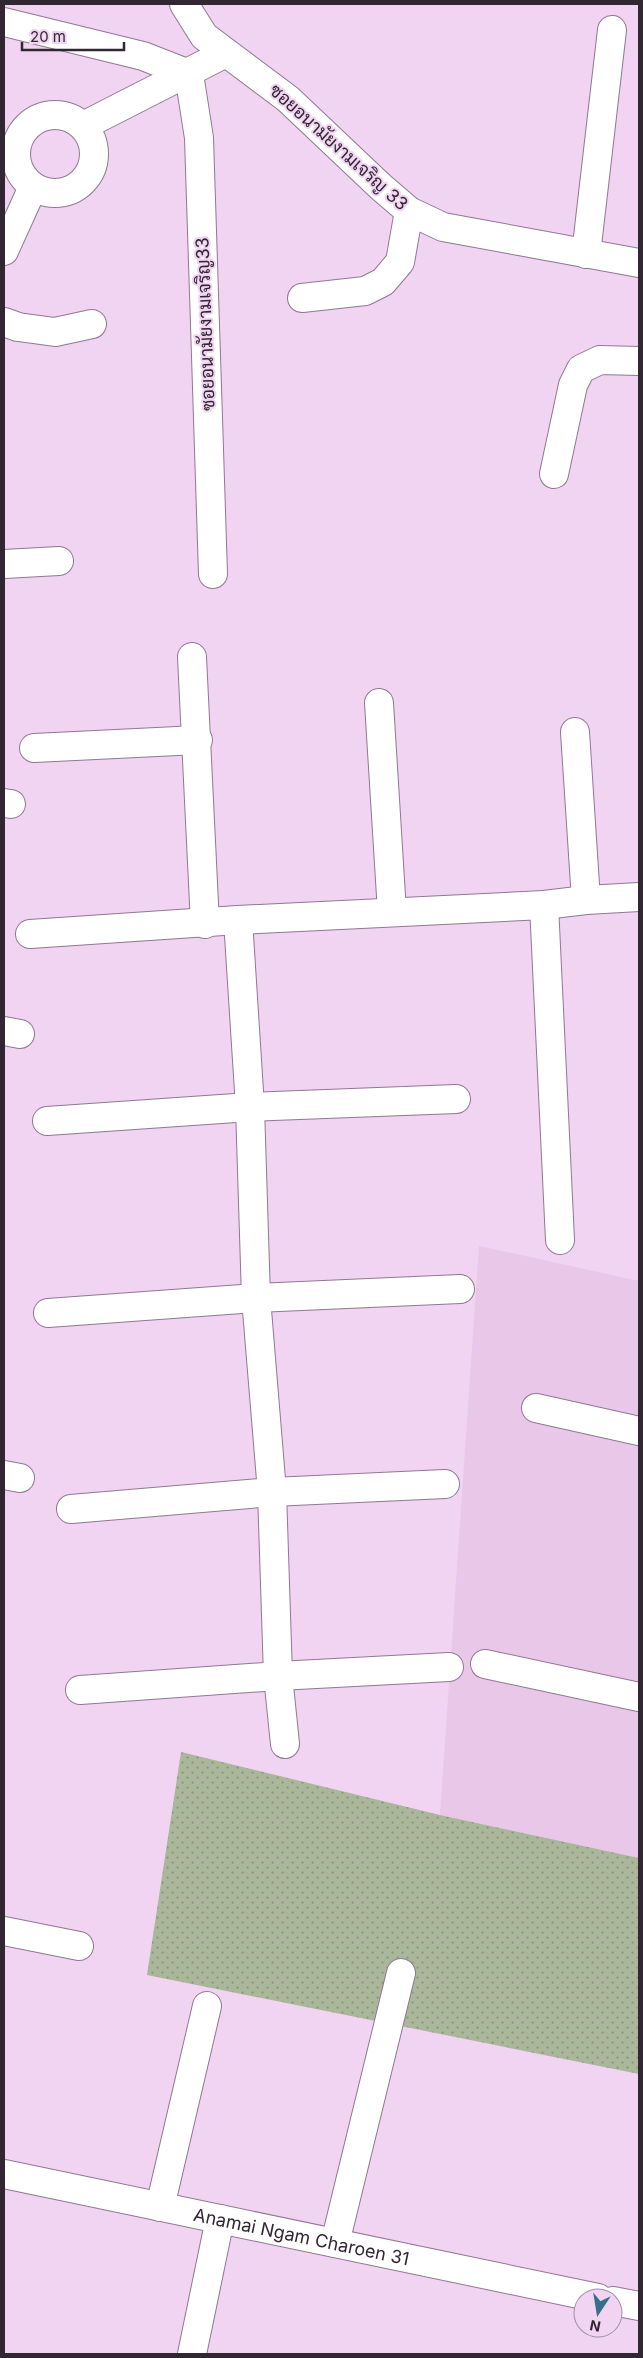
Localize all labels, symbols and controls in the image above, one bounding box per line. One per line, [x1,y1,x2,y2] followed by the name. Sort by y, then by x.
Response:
[22,20,125,52] scale bar
[30,27,66,46] text: 20 m
[265,79,412,215] street label: ซอยอนามัยงามเจริญ 33
[191,237,220,411] street label: ซอยอนามัยงามเจริญ33
[192,2203,411,2269] street label: Anamai Ngam Charoen 31
[573,2288,623,2338] north arrow
[588,2317,602,2336] text: N

